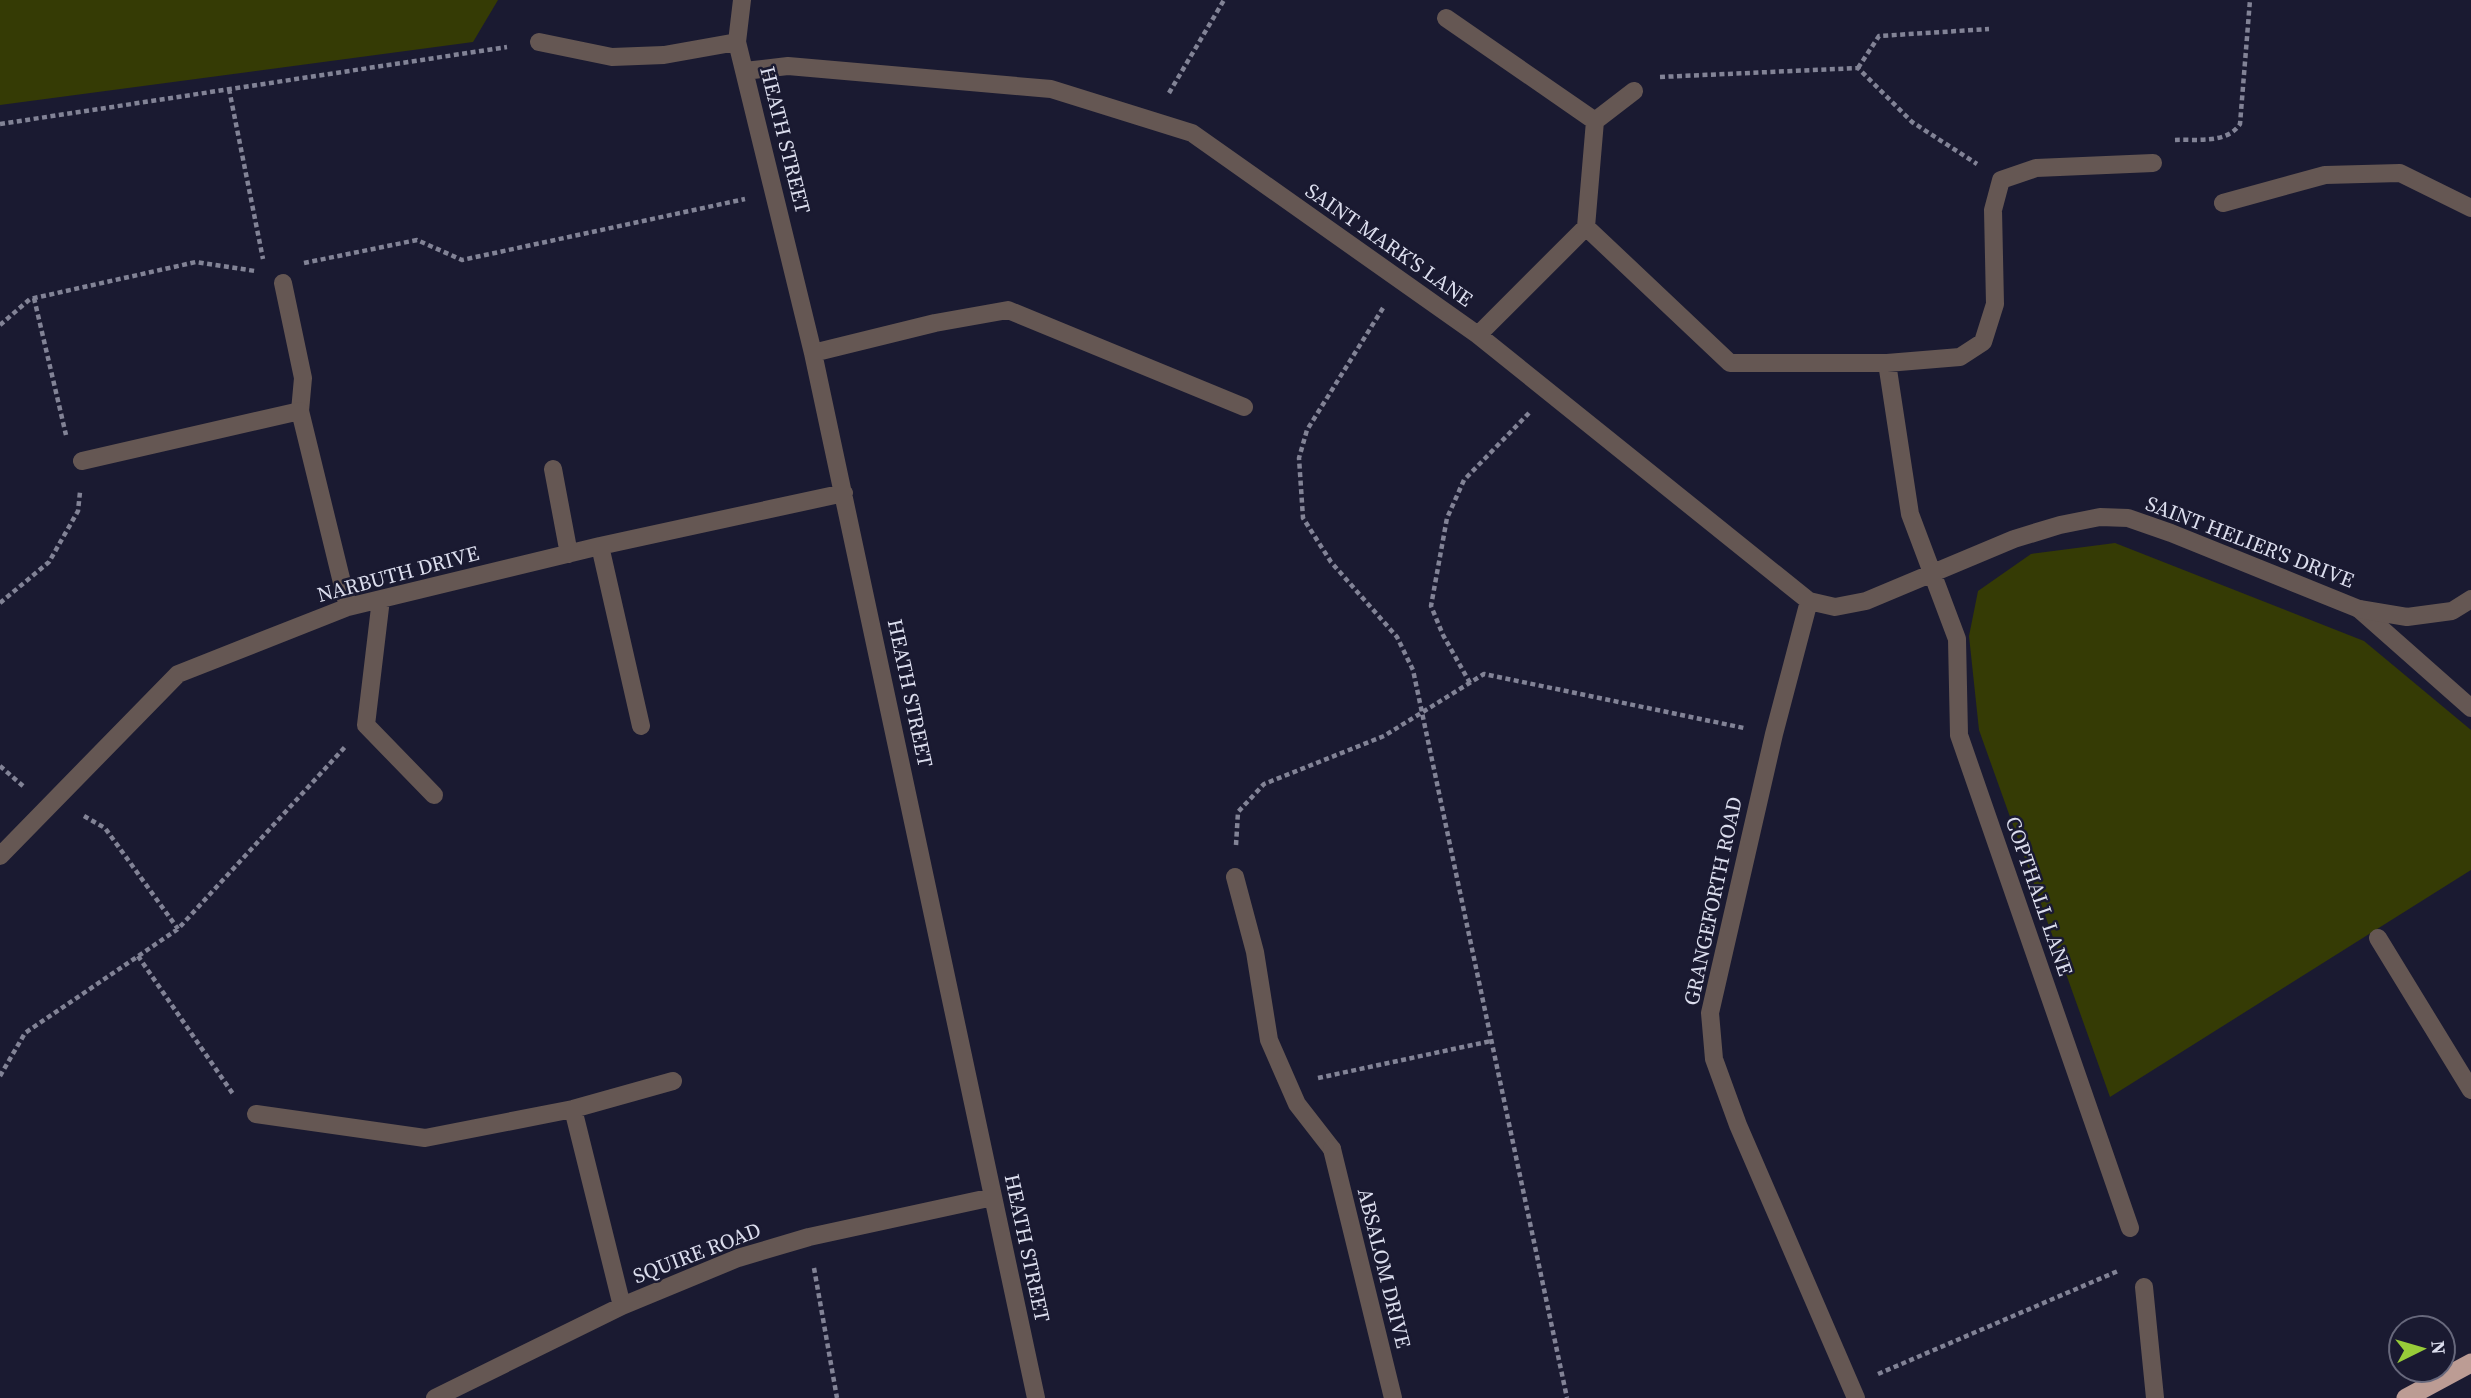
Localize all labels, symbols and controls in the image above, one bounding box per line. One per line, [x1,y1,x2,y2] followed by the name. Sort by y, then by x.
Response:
[753,63,818,217] street label: HEATH STREET
[1300,176,1479,313] street label: SAINT MARK'S LANE
[2142,488,2358,595] street label: SAINT HELIER'S DRIVE
[314,538,482,609] street label: NARBUTH DRIVE
[881,616,940,770] street label: HEATH STREET
[1676,794,1749,1008] street label: GRANGEFORTH ROAD
[1999,812,2080,979] street label: COPTHALL LANE
[998,1171,1057,1325] street label: HEATH STREET
[1351,1185,1418,1351] street label: ABSALOM DRIVE
[629,1215,765,1290] street label: SQUIRE ROAD
[2387,1314,2457,1384] north arrow
[2425,1339,2453,1356] text: N

